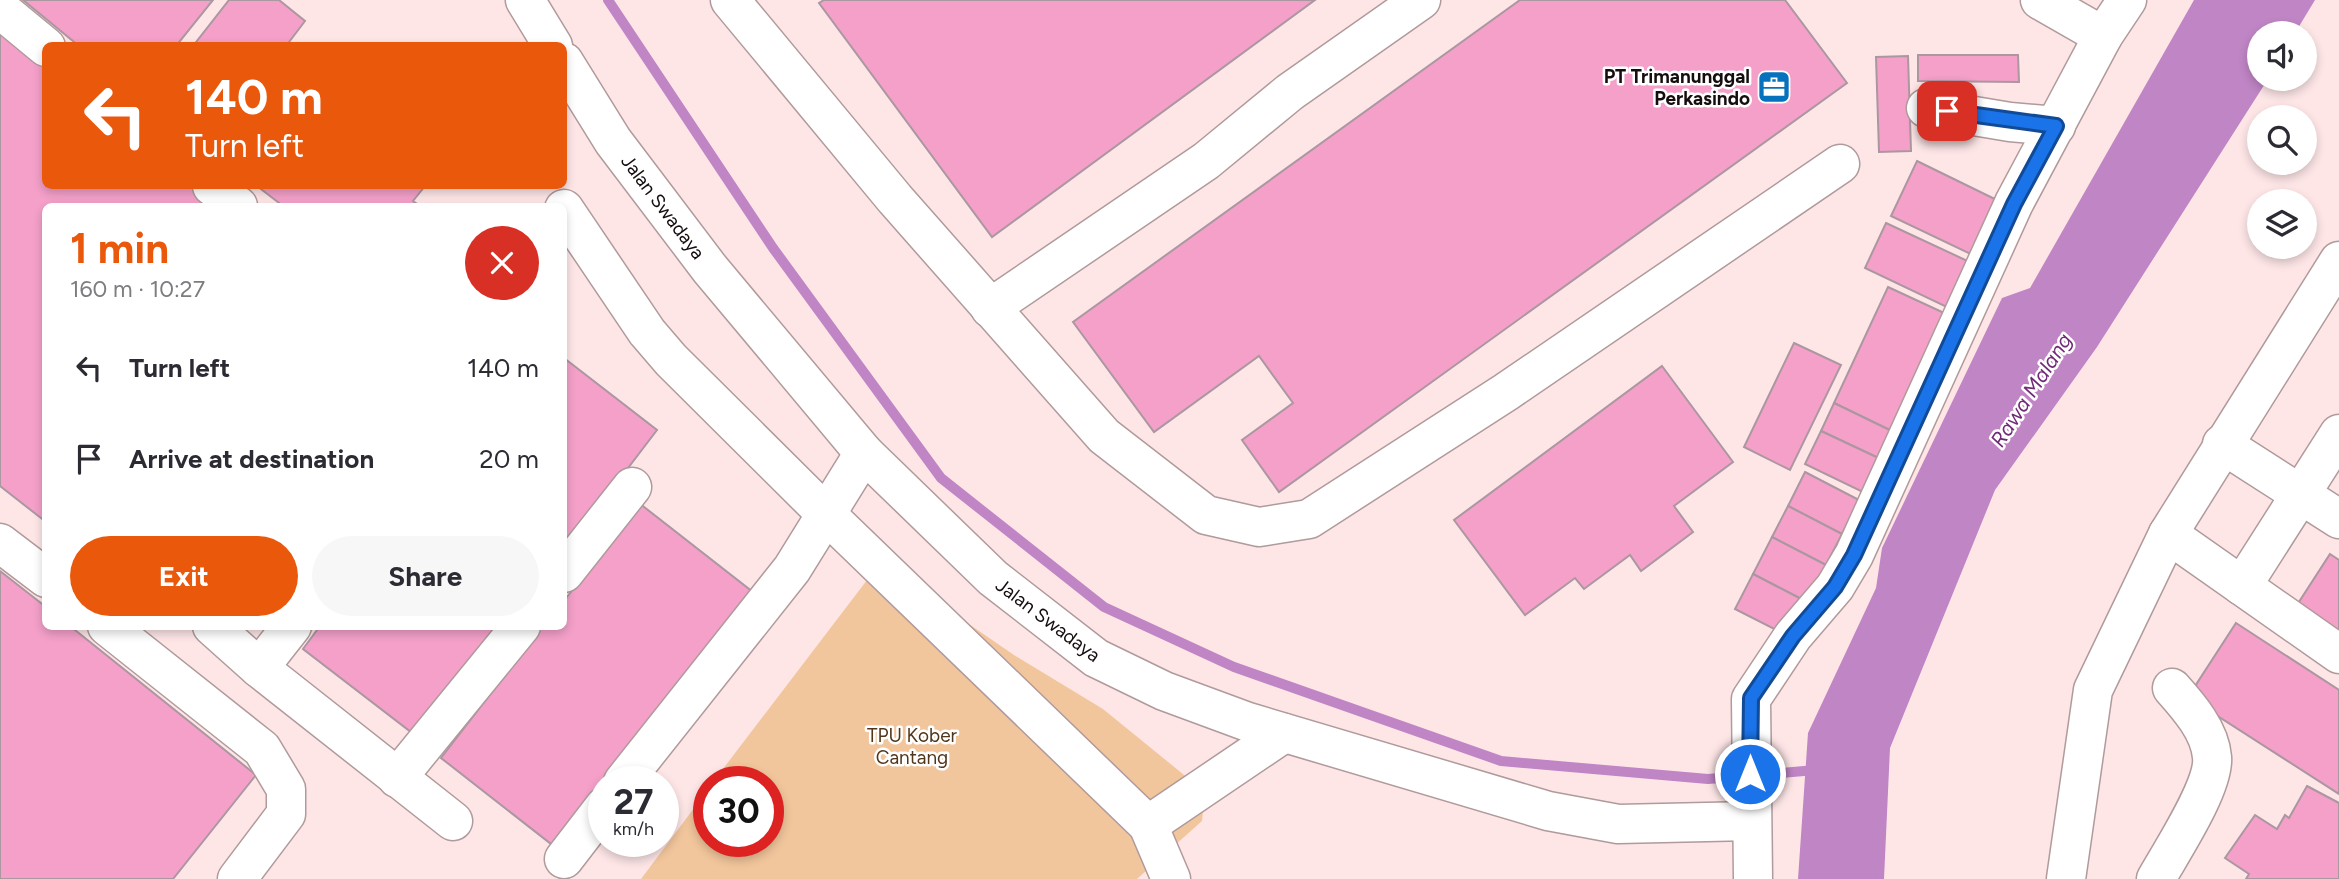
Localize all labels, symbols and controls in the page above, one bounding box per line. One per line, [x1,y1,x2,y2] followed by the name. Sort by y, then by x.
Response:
[2247,21,2317,259] map controls
[2247,21,2317,91] button: sound
[1604,65,1750,110] place label: PT Trimanunggal Perkasindo
[185,67,323,126] text: 140 m
[1755,68,1793,106] office icon: PT Trimanunggal Perkasindo
[70,70,161,161] icon: left
[1917,81,1977,141] pin
[1928,92,1966,130] icon: arrive
[2247,105,2317,175] button: search
[185,127,304,165] text: Turn left
[616,150,710,264] street label: Jalan Swadaya
[2247,189,2317,259] button: layers
[70,223,169,274] text: 1 min
[465,226,539,300] button: close
[70,275,205,303] text: 160 m · 10:27
[1985,329,2077,451] water label: Rawa Malang
[70,349,108,387] icon: left
[129,352,230,384] text: Turn left
[467,352,539,384] text: 140 m
[70,440,108,478] icon: arrive
[129,443,374,475] text: Arrive at destination
[479,443,539,475] text: 20 m
[70,536,298,616] button: Exit
[312,536,539,616] button: Share
[991,573,1105,667] street label: Jalan Swadaya
[867,724,958,769] park label: TPU Kober Cantang
[1713,737,1787,811] position arrow
[693,766,784,857] speed limit sign: 30
[614,781,653,823] text: 27
[613,818,654,840] text: km/h

